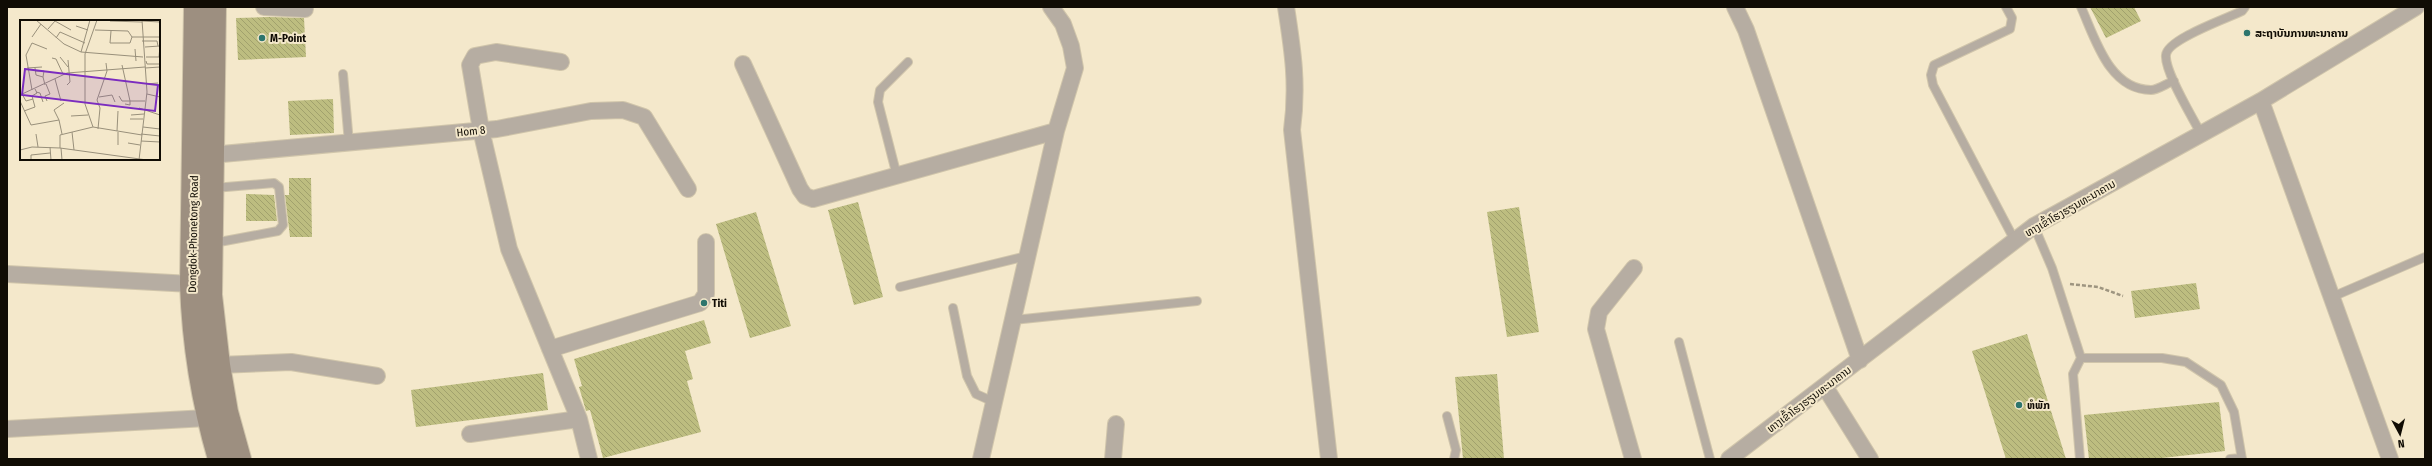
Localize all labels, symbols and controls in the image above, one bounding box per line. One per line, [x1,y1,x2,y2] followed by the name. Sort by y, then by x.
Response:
[20,20,160,160] inset map
[2255,27,2348,40] place label: ສະຖາບັນການທະນາຄານ
[2242,28,2252,38] marker: ສະຖາບັນການທະນາຄານ
[270,32,306,45] place label: M-Point
[257,33,267,43] marker: M-Point
[456,123,487,139] street label: Hom 8
[186,175,201,293] street label: Dongdok-Phonetong Road
[2022,175,2118,240] street label: ທາງເຂົ້າໂຮງຮຽນທະນາຄານ
[712,297,727,310] place label: Titi
[699,298,709,308] marker: Titi
[1763,362,1854,435] street label: ທາງເຂົ້າໂຮງຮຽນທະນາຄານ
[2027,399,2050,412] place label: ຫໍພັກ
[2014,400,2024,410] marker: ຫໍພັກ
[2380,414,2420,454] north arrow
[2397,437,2405,450] text: N

